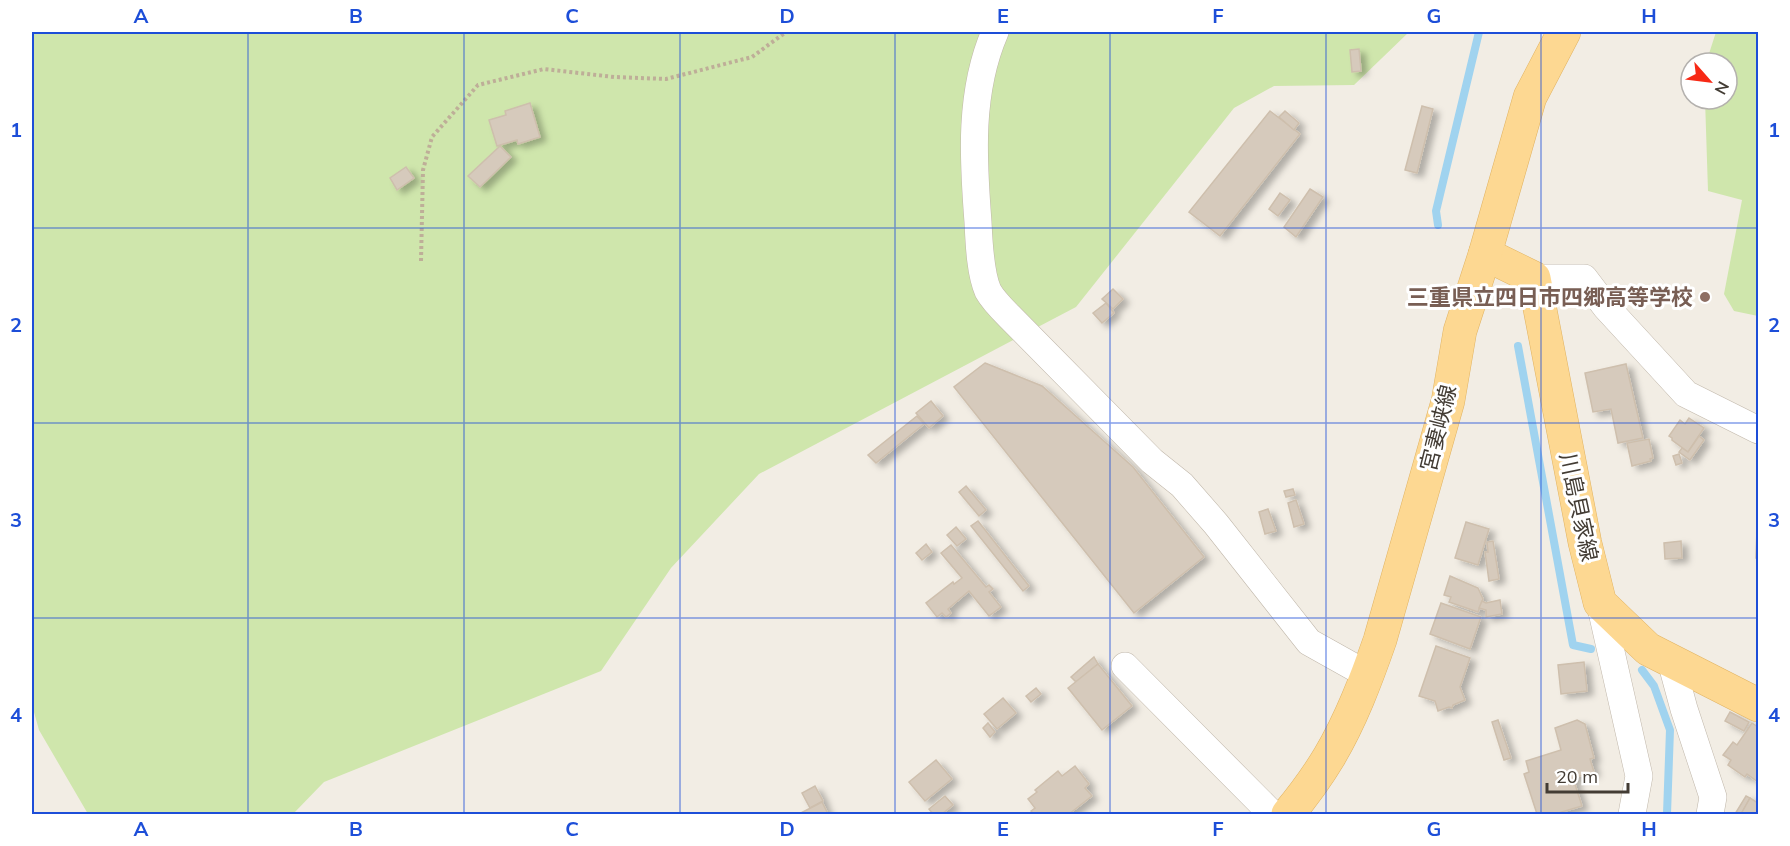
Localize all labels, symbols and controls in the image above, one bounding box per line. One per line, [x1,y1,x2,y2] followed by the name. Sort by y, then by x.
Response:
[134,3,149,28] text: A
[349,3,363,28] text: B
[565,3,579,28] text: C
[779,3,795,28] text: D
[997,3,1009,28] text: E
[1212,3,1224,28] text: F
[1427,3,1441,28] text: G
[1641,3,1657,28] text: H
[1679,51,1739,111] north arrow
[1711,78,1734,98] text: N
[10,117,22,142] text: 1
[1768,117,1780,142] text: 1
[1407,283,1693,311] place label: 三重県立四日市四郷高等学校
[1698,290,1712,304] marker: 三重県立四日市四郷高等学校
[10,312,22,337] text: 2
[1768,312,1780,337] text: 2
[1414,382,1462,474] street label: 宮妻峡線
[1554,450,1604,564] street label: 川島貝家線
[10,507,22,532] text: 3
[1768,507,1780,532] text: 3
[10,702,22,727] text: 4
[1768,702,1780,727] text: 4
[1547,756,1628,794] scale bar
[1556,765,1598,788] text: 20 m
[134,816,149,841] text: A
[349,816,363,841] text: B
[565,816,579,841] text: C
[779,816,795,841] text: D
[997,816,1009,841] text: E
[1212,816,1224,841] text: F
[1427,816,1441,841] text: G
[1641,816,1657,841] text: H

